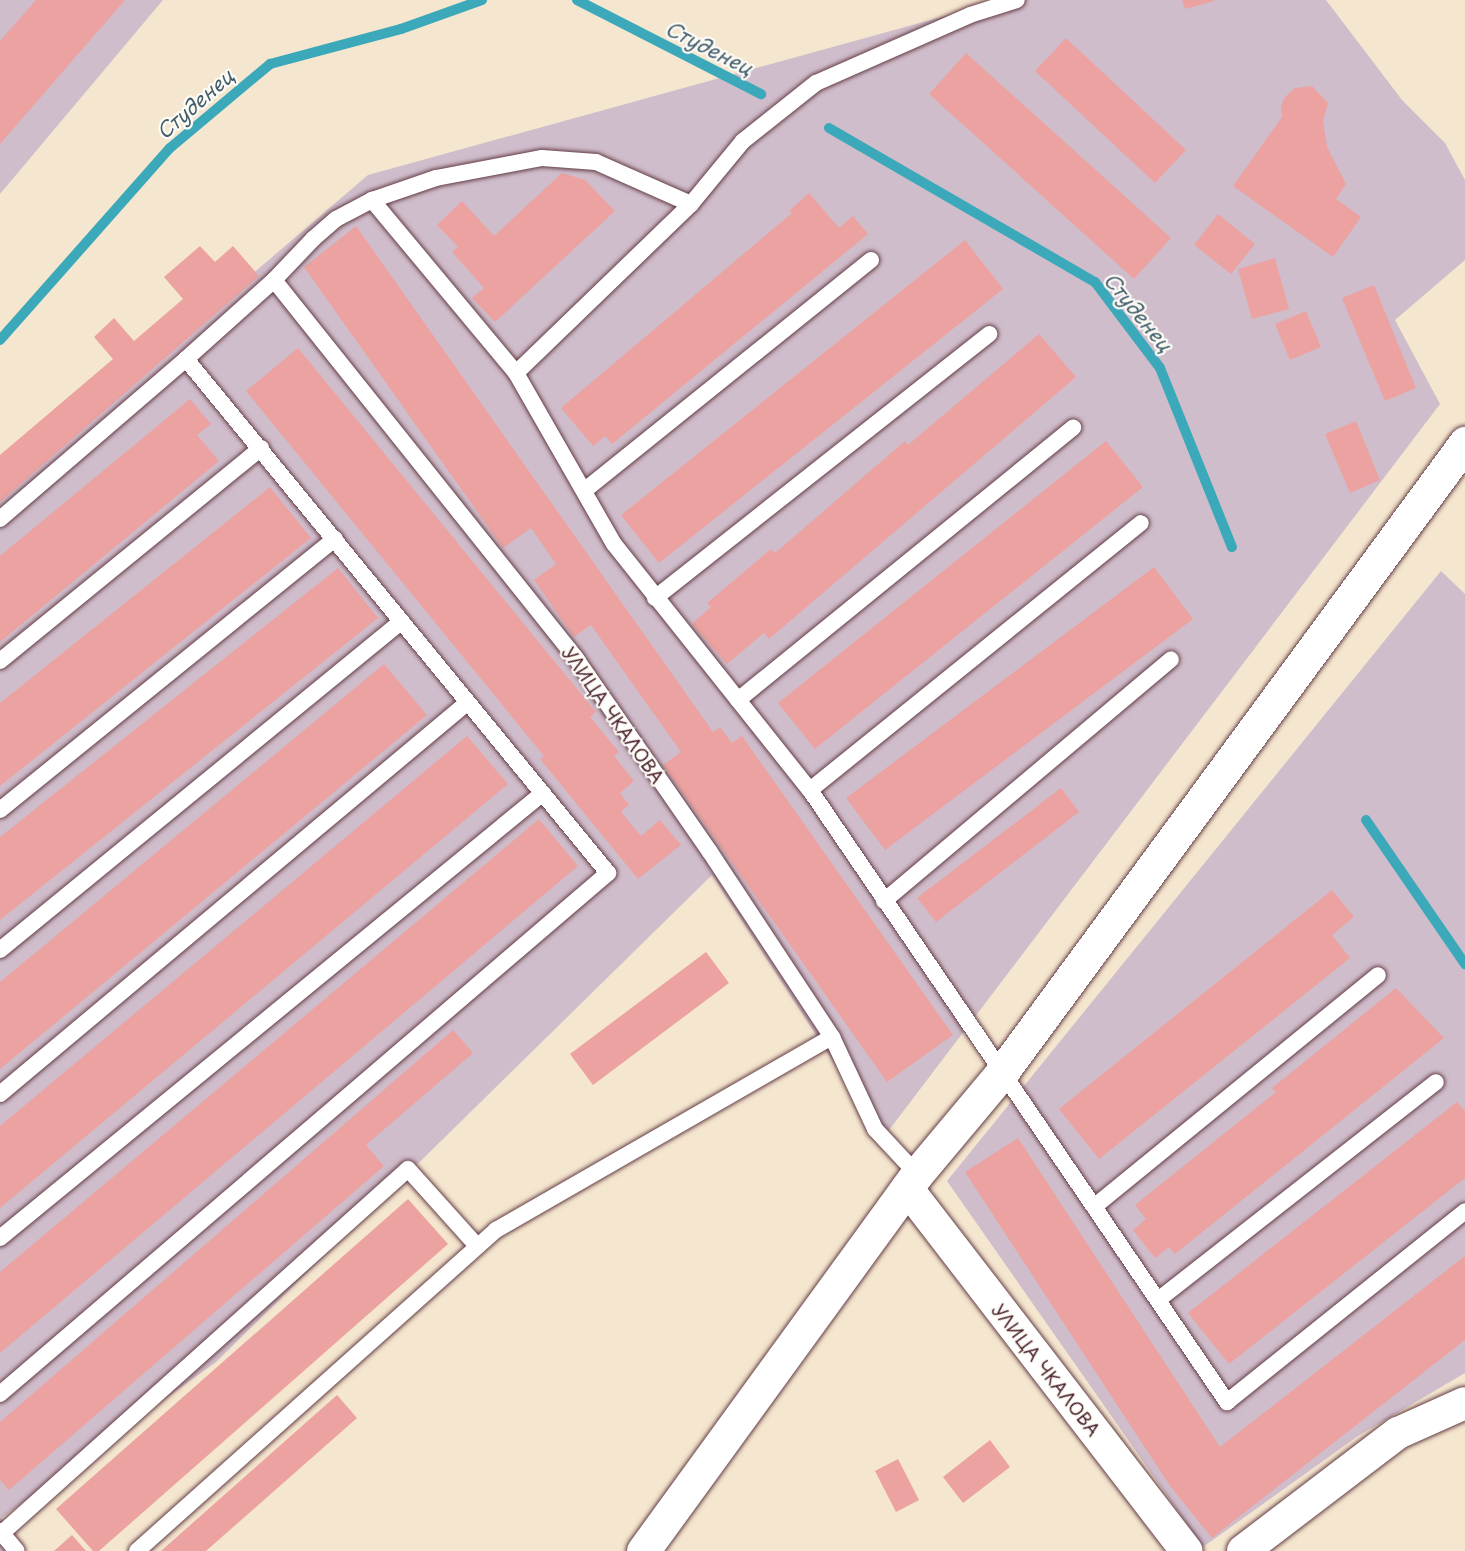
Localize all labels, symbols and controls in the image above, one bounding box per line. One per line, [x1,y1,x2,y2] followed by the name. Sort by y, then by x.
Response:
[662,16,756,80] water label: Студенец
[152,64,238,144] water label: Студенец
[1099,268,1177,356] water label: Студенец
[557,642,669,788] street label: УЛИЦА ЧКАЛОВА
[987,1299,1105,1441] street label: УЛИЦА ЧКАЛОВА

